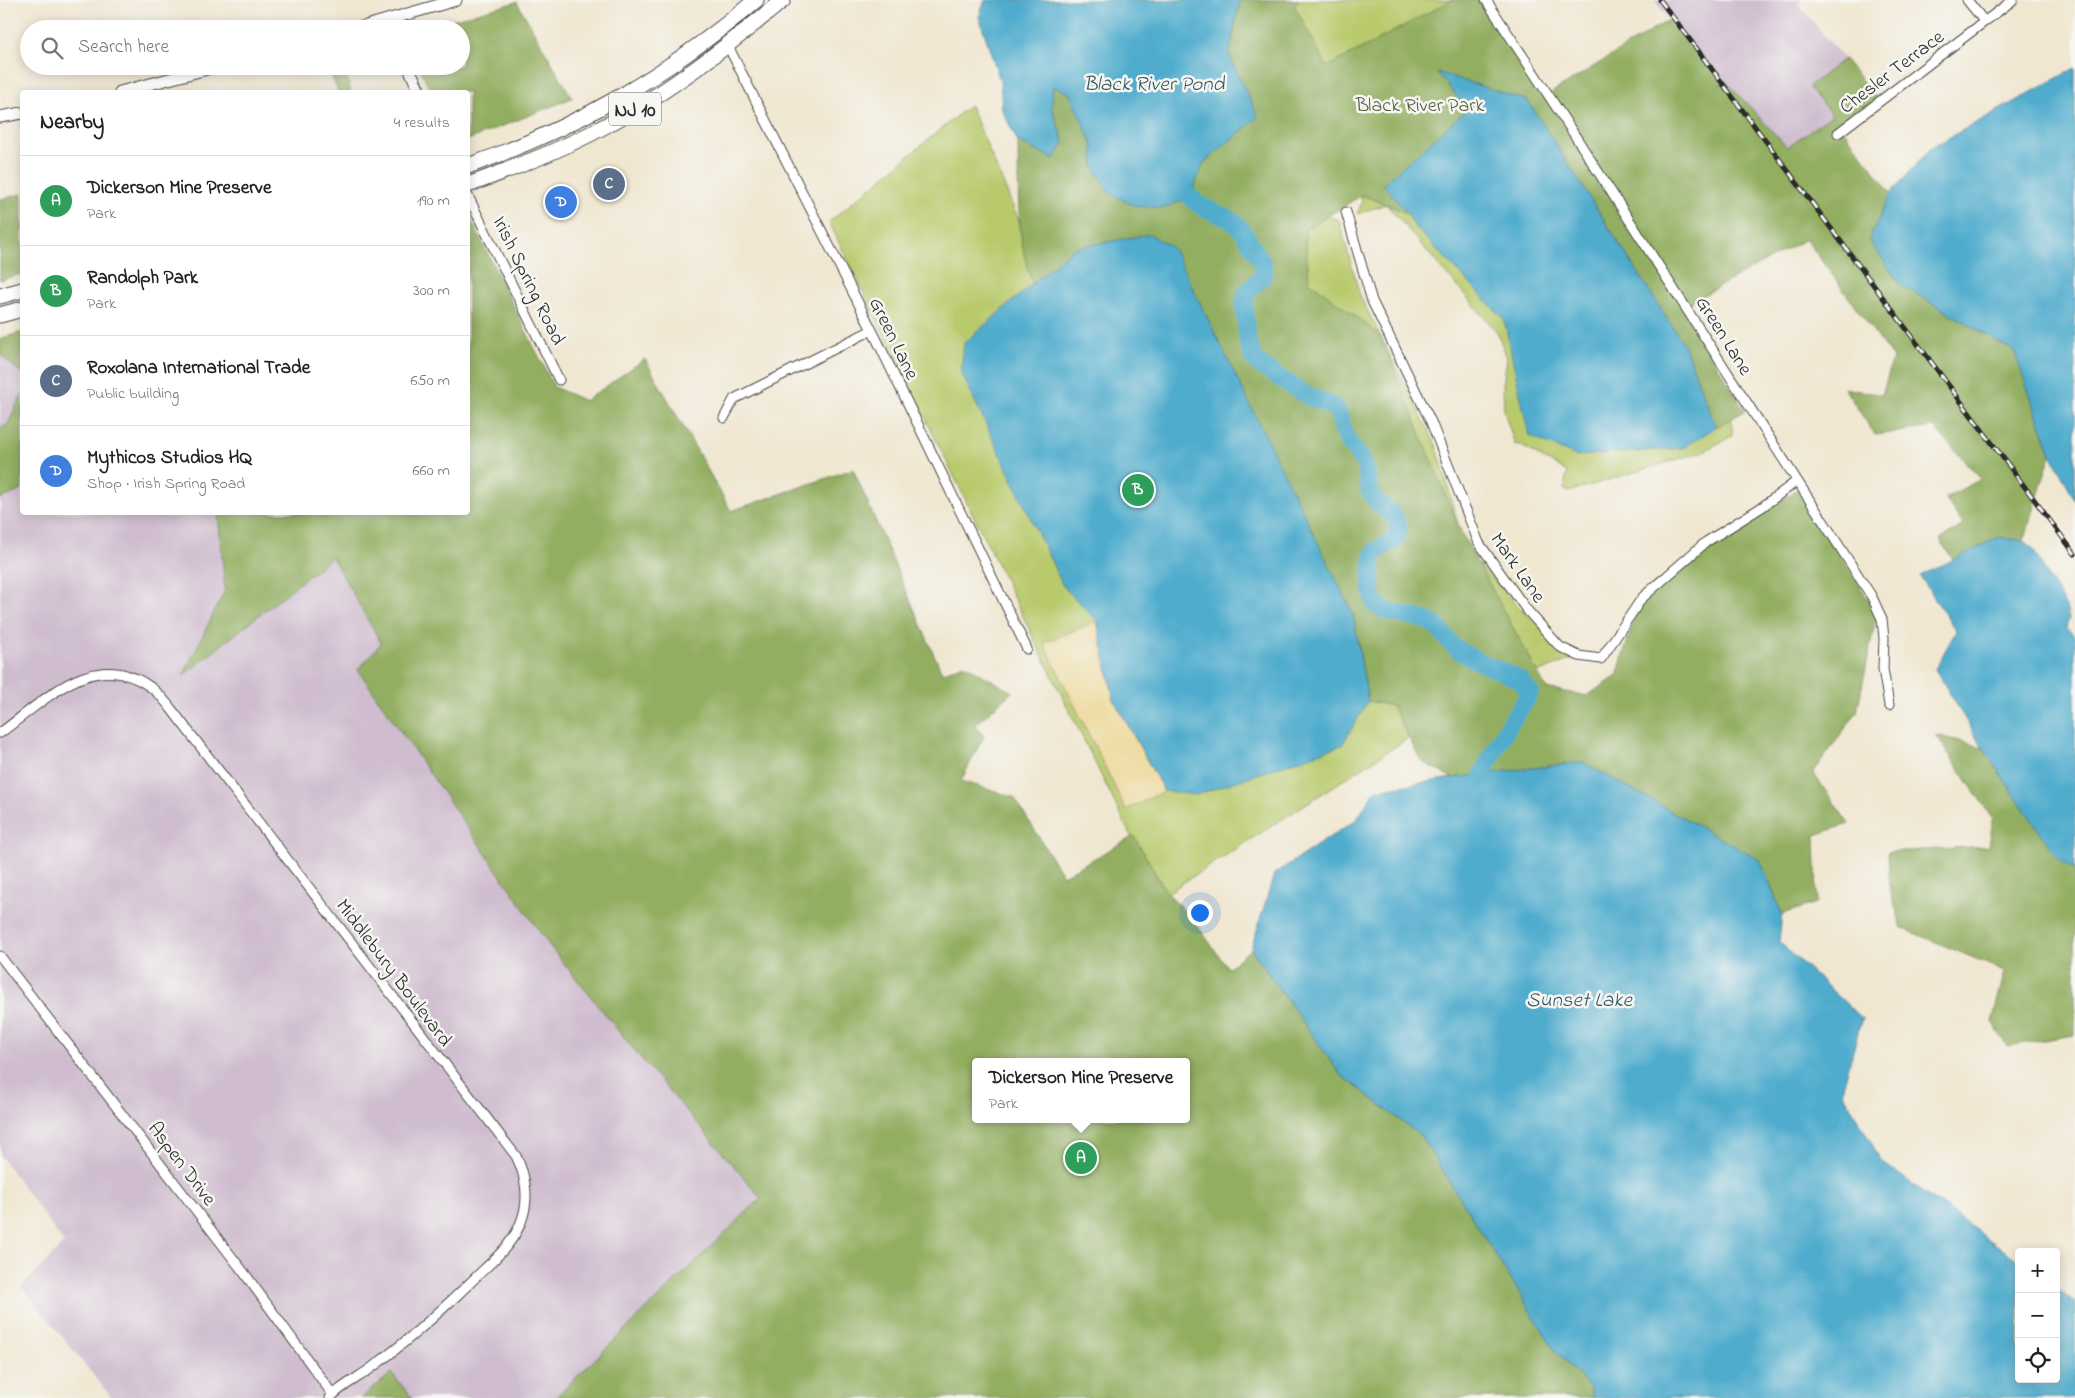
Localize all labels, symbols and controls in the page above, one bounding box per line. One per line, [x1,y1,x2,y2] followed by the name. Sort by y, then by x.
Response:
[20,20,470,75] search box
[1834,24,1951,122] street label: Chesler Terrace
[38,34,66,62] icon: search
[78,34,169,61] text: Search here
[1084,70,1226,100] water label: Black River Pond
[609,92,661,126] road number: NJ 10
[1355,92,1484,121] park label: Black River Park
[40,108,104,138] text: Nearby
[394,111,450,135] text: 4 results
[593,165,625,203] pin: C
[87,175,272,202] text: Dickerson Mine Preserve
[545,183,577,221] pin: D
[51,189,61,213] text: A
[417,189,450,213] text: 190 m
[87,202,116,226] text: Park
[483,212,571,351] street label: Irish Spring Road
[87,265,198,292] text: Randolph Park
[51,279,61,303] text: B
[413,279,450,303] text: 300 m
[1687,291,1759,382] street label: Green Lane
[87,292,116,316] text: Park
[860,293,925,385] street label: Green Lane
[87,355,310,382] text: Roxolana International Trade
[52,369,60,393] text: C
[410,369,450,393] text: 650 m
[87,382,179,406] text: Public building
[87,445,252,472] text: Mythicos Studios HQ
[50,459,62,483] text: D
[413,459,450,483] text: 660 m
[1122,471,1154,509] pin: B
[87,472,245,496] text: Shop · Irish Spring Road
[1482,527,1552,610] street label: Mark Lane
[328,894,458,1053] street label: Middlebury Boulevard
[1187,900,1213,926] your location
[1526,986,1634,1016] water label: Sunset Lake
[972,1058,1190,1123] popup
[989,1065,1173,1092] text: Dickerson Mine Preserve
[989,1092,1018,1116] text: Park
[140,1116,222,1213] street label: Aspen Drive
[1065,1139,1097,1177] pin: A
[2015,1248,2060,1383] map controls
[2015,1248,2060,1293] button: +
[2015,1293,2060,1338] button: −
[2015,1338,2060,1383] button: locate

